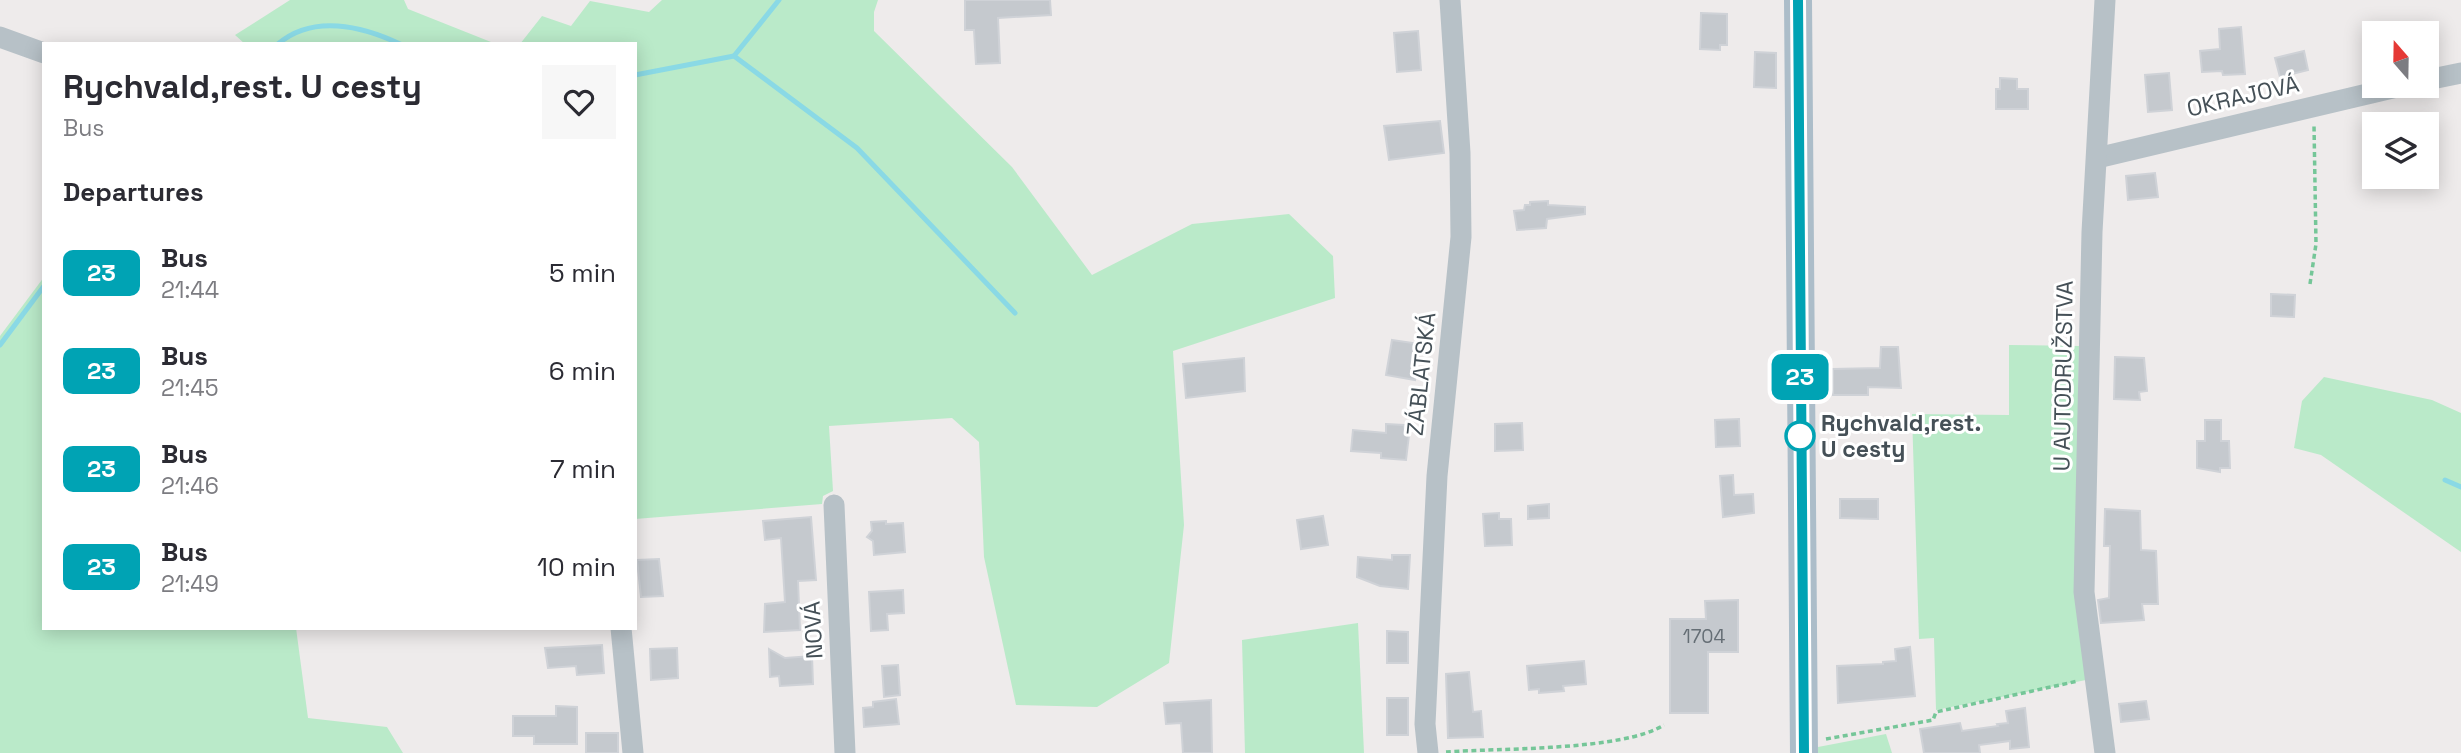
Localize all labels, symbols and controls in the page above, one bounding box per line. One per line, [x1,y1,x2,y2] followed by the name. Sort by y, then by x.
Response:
[2362,21,2440,98] north arrow
[2362,21,2439,189] map controls
[542,65,616,139] button: heart
[63,66,422,108] text: Rychvald,rest. U cesty
[2184,69,2302,123] street label: OKRAJOVÁ
[2362,112,2439,189] button: layers
[63,113,104,143] text: Bus
[63,175,204,209] text: Departures
[161,241,208,275] text: Bus
[549,256,616,290] text: 5 min
[87,257,116,288] text: 23
[161,275,219,305] text: 21:44
[2046,280,2080,472] street label: U AUTODRUŽSTVA
[1400,311,1442,437] street label: ZÁBLATSKÁ
[161,339,208,373] text: Bus
[549,354,616,388] text: 6 min
[1769,354,1832,400] line badge: 23
[87,355,116,386] text: 23
[1786,361,1814,392] text: 23
[161,373,218,403] text: 21:45
[1821,408,1981,464] place label: Rychvald,rest. U cesty
[1785,421,1815,451] marker: Rychvald,rest. U cesty
[161,437,208,471] text: Bus
[550,452,616,486] text: 7 min
[87,453,116,484] text: 23
[161,471,219,501] text: 21:46
[161,535,208,569] text: Bus
[537,550,616,584] text: 10 min
[87,551,116,582] text: 23
[161,569,219,599] text: 21:49
[797,600,829,660] street label: NOVÁ
[1683,624,1725,649] house number: 1704

